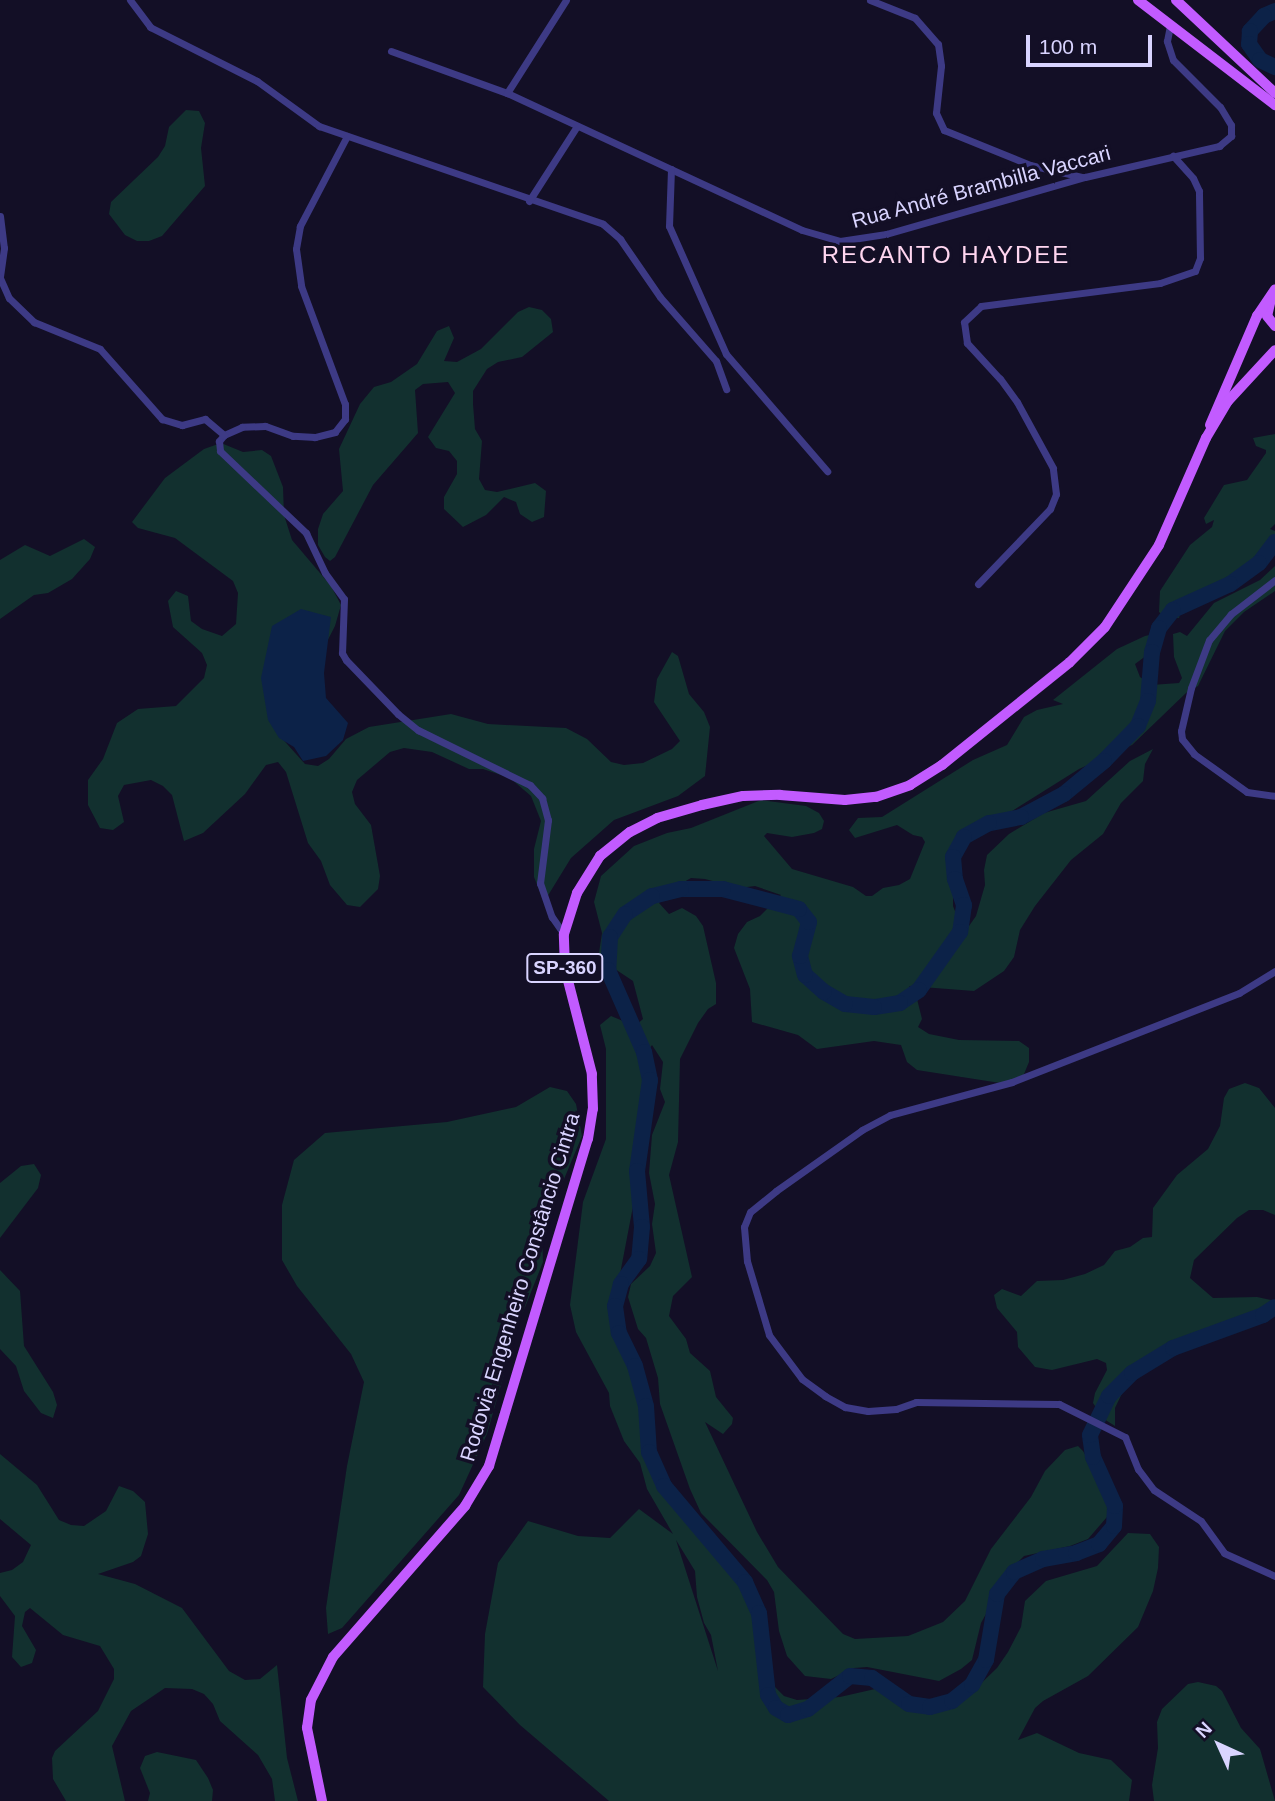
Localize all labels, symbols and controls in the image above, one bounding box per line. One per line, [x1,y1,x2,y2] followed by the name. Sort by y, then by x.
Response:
[1030,21,1156,65] scale bar
[1039,35,1097,58] text: 100 m
[848,140,1114,234] street label: Rua André Brambilla Vaccari
[824,241,1068,269] district label: RECANTO HAYDEE
[525,952,605,984] road number: SP-360
[455,1110,585,1464] street label: Rodovia Engenheiro Constâncio Cintra
[1184,1710,1254,1780] north arrow
[1192,1718,1216,1742] text: N

